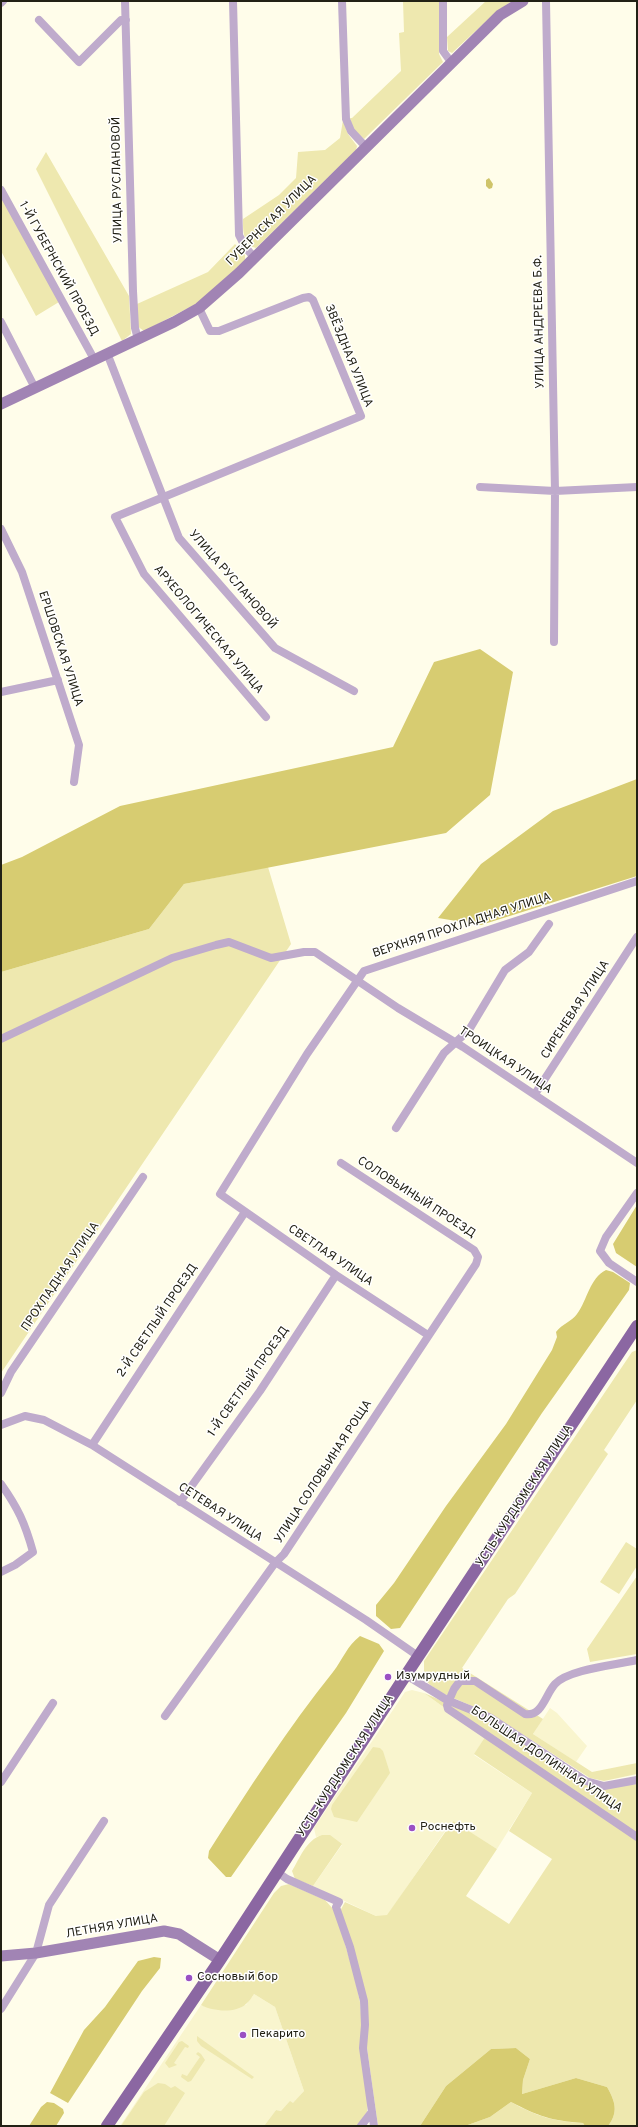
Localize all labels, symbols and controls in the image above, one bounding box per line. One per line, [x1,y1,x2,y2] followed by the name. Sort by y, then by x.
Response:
[110,117,126,243] street label: УЛИЦА РУСЛАНОВОЙ
[224,173,320,269] street label: ГУБЕРНСКАЯ УЛИЦА
[15,199,101,339] street label: 1-Й ГУБЕРНСКИЙ ПРОЕЗД
[532,255,548,389] street label: УЛИЦА АНДРЕЕВА Б.Ф.
[321,302,375,410] street label: ЗВЁЗДНАЯ УЛИЦА
[185,528,279,632] street label: УЛИЦА РУСЛАНОВОЙ
[150,563,266,697] street label: АРХЕОЛОГИЧЕСКАЯ УЛИЦА
[35,589,85,709] street label: ЕРШОВСКАЯ УЛИЦА
[371,890,553,962] street label: ВЕРХНЯЯ ПРОХЛАДНАЯ УЛИЦА
[539,958,613,1062] street label: СИРЕНЕВАЯ УЛИЦА
[456,1024,554,1098] street label: ТРОИЦКАЯ УЛИЦА
[354,1154,478,1242] street label: СОЛОВЬИНЫЙ ПРОЕЗД
[19,1220,103,1334] street label: ПРОХЛАДНАЯ УЛИЦА
[285,1222,375,1290] street label: СВЕТЛАЯ УЛИЦА
[115,1262,201,1380] street label: 2-Й СВЕТЛЫЙ ПРОЕЗД
[205,1324,293,1440] street label: 1-Й СВЕТЛЫЙ ПРОЕЗД
[272,1398,376,1546] street label: УЛИЦА СОЛОВЬИНАЯ РОЩА
[474,1422,576,1570] street label: УСТЬ-КУРДЮМСКАЯ УЛИЦА
[175,1480,265,1546] street label: СЕТЕВАЯ УЛИЦА
[396,1670,470,1684] place label: Изумрудный
[383,1672,393,1682] marker: Изумрудный
[295,1692,397,1840] street label: УСТЬ-КУРДЮМСКАЯ УЛИЦА
[468,1704,624,1816] street label: БОЛЬШАЯ ДОЛИННАЯ УЛИЦА
[420,1821,476,1835] place label: Роснефть
[407,1823,417,1833] marker: Роснефть
[65,1912,159,1942] street label: ЛЕТНЯЯ УЛИЦА
[197,1971,278,1985] place label: Сосновый бор
[184,1973,194,1983] marker: Сосновый бор
[251,2028,305,2042] place label: Пекарито
[238,2030,248,2040] marker: Пекарито

